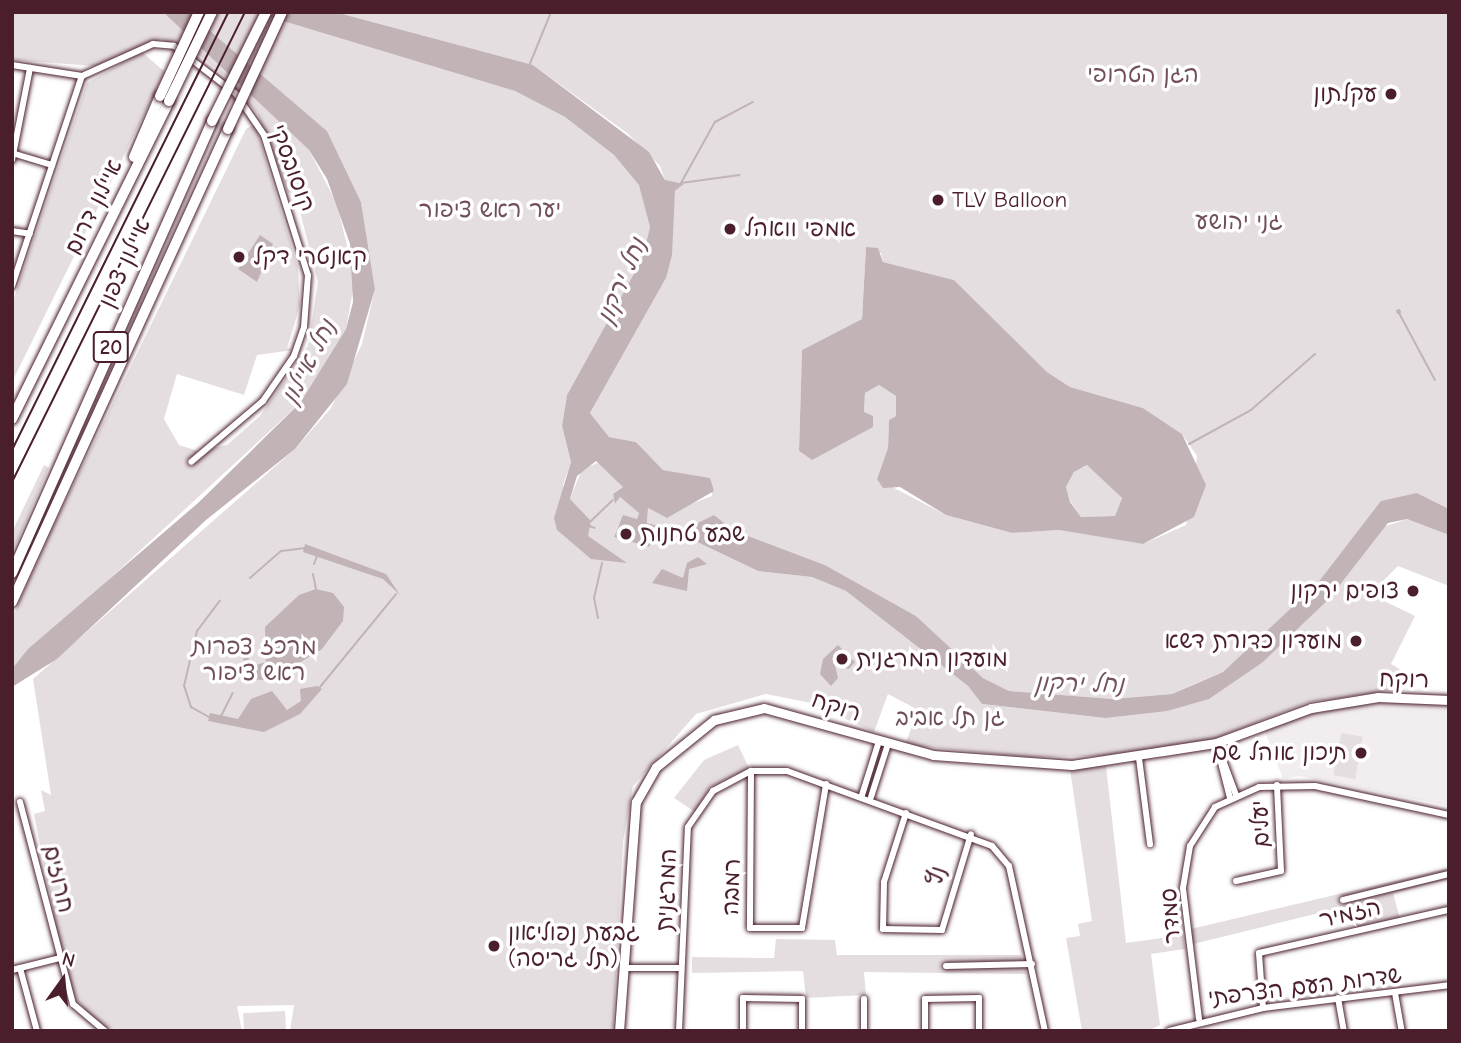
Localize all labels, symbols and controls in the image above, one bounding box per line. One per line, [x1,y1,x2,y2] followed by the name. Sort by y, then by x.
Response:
[1087,61,1199,89] park label: הגן הטרופי
[1313,80,1377,108] place label: עקלתון
[1383,86,1399,102] marker: עקלתון
[264,121,320,215] street label: קוסובסקי
[59,155,129,259] street label: איילון דרום
[952,186,1067,214] place label: TLV Balloon
[930,192,946,208] marker: TLV Balloon
[419,196,561,224] park label: יער ראש ציפור
[1195,208,1283,236] park label: גני יהושע
[93,214,157,312] street label: איילון צפון
[744,215,856,243] place label: אמפי וואהל
[722,221,738,237] marker: אמפי וואהל
[591,234,653,328] water label: נחל ירקון
[253,243,367,271] place label: קאנטרי דקל
[231,249,247,265] marker: קאנטרי דקל
[276,315,342,409] water label: נחל איילון
[92,330,130,364] road number: 20
[640,520,745,548] place label: שבע טחנות
[618,526,634,542] marker: שבע טחנות
[1290,577,1399,605] place label: צופים ירקון
[1405,583,1421,599] marker: צופים ירקון
[1164,627,1342,655] place label: מועדון כדורת דשא
[191,633,317,687] park label: מרכז צפרות ראש ציפור
[1348,633,1364,649] marker: מועדון כדורת דשא
[856,645,1008,673] place label: מועדון המרגנית
[834,651,850,667] marker: מועדון המרגנית
[1379,666,1429,694] street label: רוקח
[1034,669,1124,699] water label: נחל ירקון
[808,686,864,728] street label: רוקח
[895,704,1005,732] park label: גן תל אביב
[1212,739,1347,767] place label: תיכון אוהל שם
[1353,745,1369,761] marker: תיכון אוהל שם
[1246,800,1276,848] street label: יעלים
[36,842,80,916] street label: חרוזים
[651,848,683,932] street label: המרגנית
[717,858,747,916] street label: רמבה
[921,863,953,889] street label: נץ
[1155,887,1187,945] street label: סמדר
[1317,894,1383,934] street label: הזמיר
[508,919,640,973] place label: גבעת נפוליאון (תל גריסה)
[486,938,502,954] marker: גבעת נפוליאון (תל גריסה)
[28,945,98,1015] north arrow
[60,947,77,972] text: N
[1207,961,1403,1013] street label: שדרות העם הצרפתי

